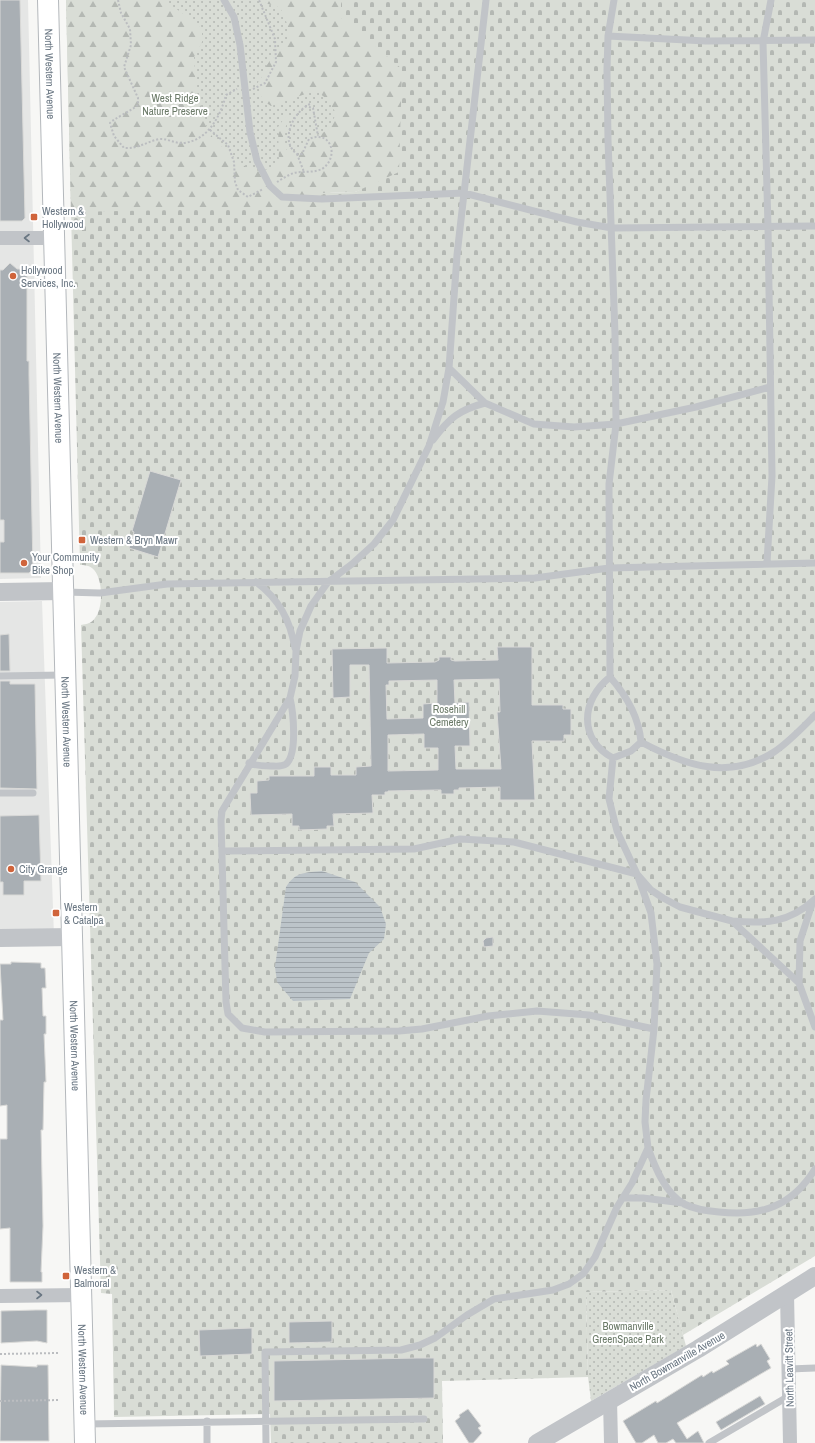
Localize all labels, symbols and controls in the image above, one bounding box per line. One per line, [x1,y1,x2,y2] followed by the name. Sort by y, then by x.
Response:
[42,28,58,119] street label: North Western Avenue
[142,91,208,118] park label: West Ridge Nature Preserve
[42,204,84,231] place label: Western & Hollywood
[29,212,39,222] marker: Western & Hollywood
[24,234,30,242] one-way arrow
[21,263,76,290] place label: Hollywood Services, Inc.
[8,271,18,281] marker: Hollywood Services, Inc.
[50,352,66,443] street label: North Western Avenue
[90,533,178,547] place label: Western & Bryn Mawr
[77,535,87,545] marker: Western & Bryn Mawr
[32,550,99,577] place label: Your Community Bike Shop
[19,558,29,568] marker: Your Community Bike Shop
[58,676,75,767] street label: North Western Avenue
[429,702,469,729] park label: Rosehill Cemetery
[19,862,68,876] place label: City Grange
[6,864,16,874] marker: City Grange
[64,900,104,927] place label: Western & Catalpa
[51,908,61,918] marker: Western & Catalpa
[67,1000,83,1091] street label: North Western Avenue
[74,1263,116,1290] place label: Western & Balmoral
[61,1271,71,1281] marker: Western & Balmoral
[36,1291,42,1299] one-way arrow
[592,1319,664,1346] park label: Bowmanville GreenSpace Park
[75,1324,91,1415] street label: North Western Avenue
[627,1328,727,1394] street label: North Bowmanville Avenue
[781,1328,797,1407] street label: North Leavitt Street

